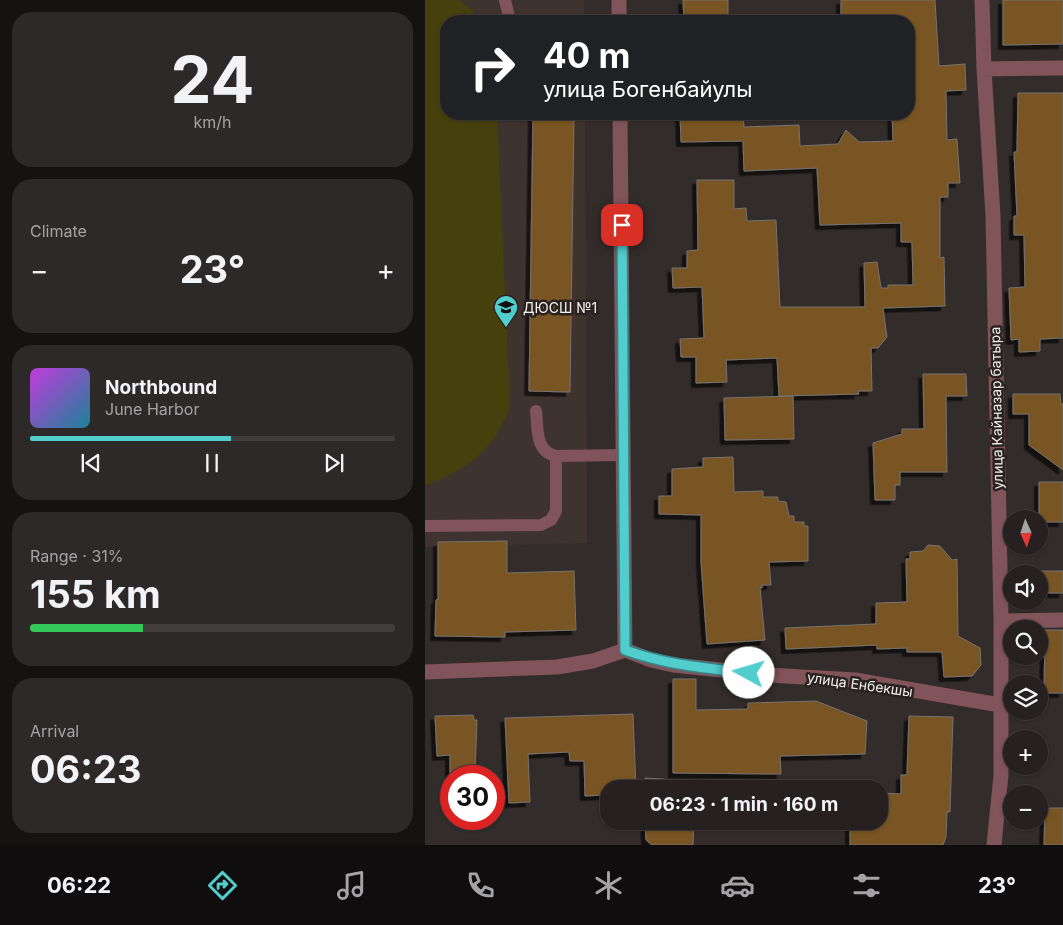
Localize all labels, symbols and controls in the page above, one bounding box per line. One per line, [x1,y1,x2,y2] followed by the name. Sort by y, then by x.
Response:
[543,34,631,76] text: 40 m
[460,35,525,100] icon: right
[171,40,254,119] text: 24
[543,76,752,102] text: улица Богенбайулы
[193,112,232,132] text: km/h
[601,204,643,246] pin
[608,211,636,239] icon: arrive
[30,221,87,241] text: Climate
[180,246,245,292] text: 23°
[30,253,49,287] text: −
[376,253,395,287] text: +
[493,294,519,328] school or university icon: ДЮСШ №1
[523,299,597,316] place label: ДЮСШ №1
[986,327,1006,489] street label: улица Кайназар батыра
[105,376,217,399] text: Northbound
[105,399,199,419] text: June Harbor
[77,449,105,477] icon: previous
[198,449,226,477] icon: pause
[320,449,348,477] icon: next
[1003,510,1047,555] north arrow
[1003,510,1048,830] map controls
[30,546,124,566] text: Range · 31%
[1003,565,1048,610] button: sound
[30,571,161,617] text: 155 km
[1003,620,1048,665] button: search
[722,646,774,698] position arrow
[806,668,914,700] street label: улица Енбекшы
[1003,675,1048,720] button: layers
[30,721,79,741] text: Arrival
[1003,730,1048,775] button: +
[30,746,141,792] text: 06:23
[440,765,505,830] speed limit sign: 30
[1003,785,1048,830] button: −
[650,793,838,816] text: 06:23 · 1 min · 160 m
[205,868,240,903] icon: directions
[334,868,369,903] icon: music
[463,868,498,903] icon: phone
[591,868,626,903] icon: climate
[720,868,755,903] icon: car
[849,868,884,903] icon: filters
[47,872,111,898] text: 06:22
[978,872,1016,898] text: 23°

